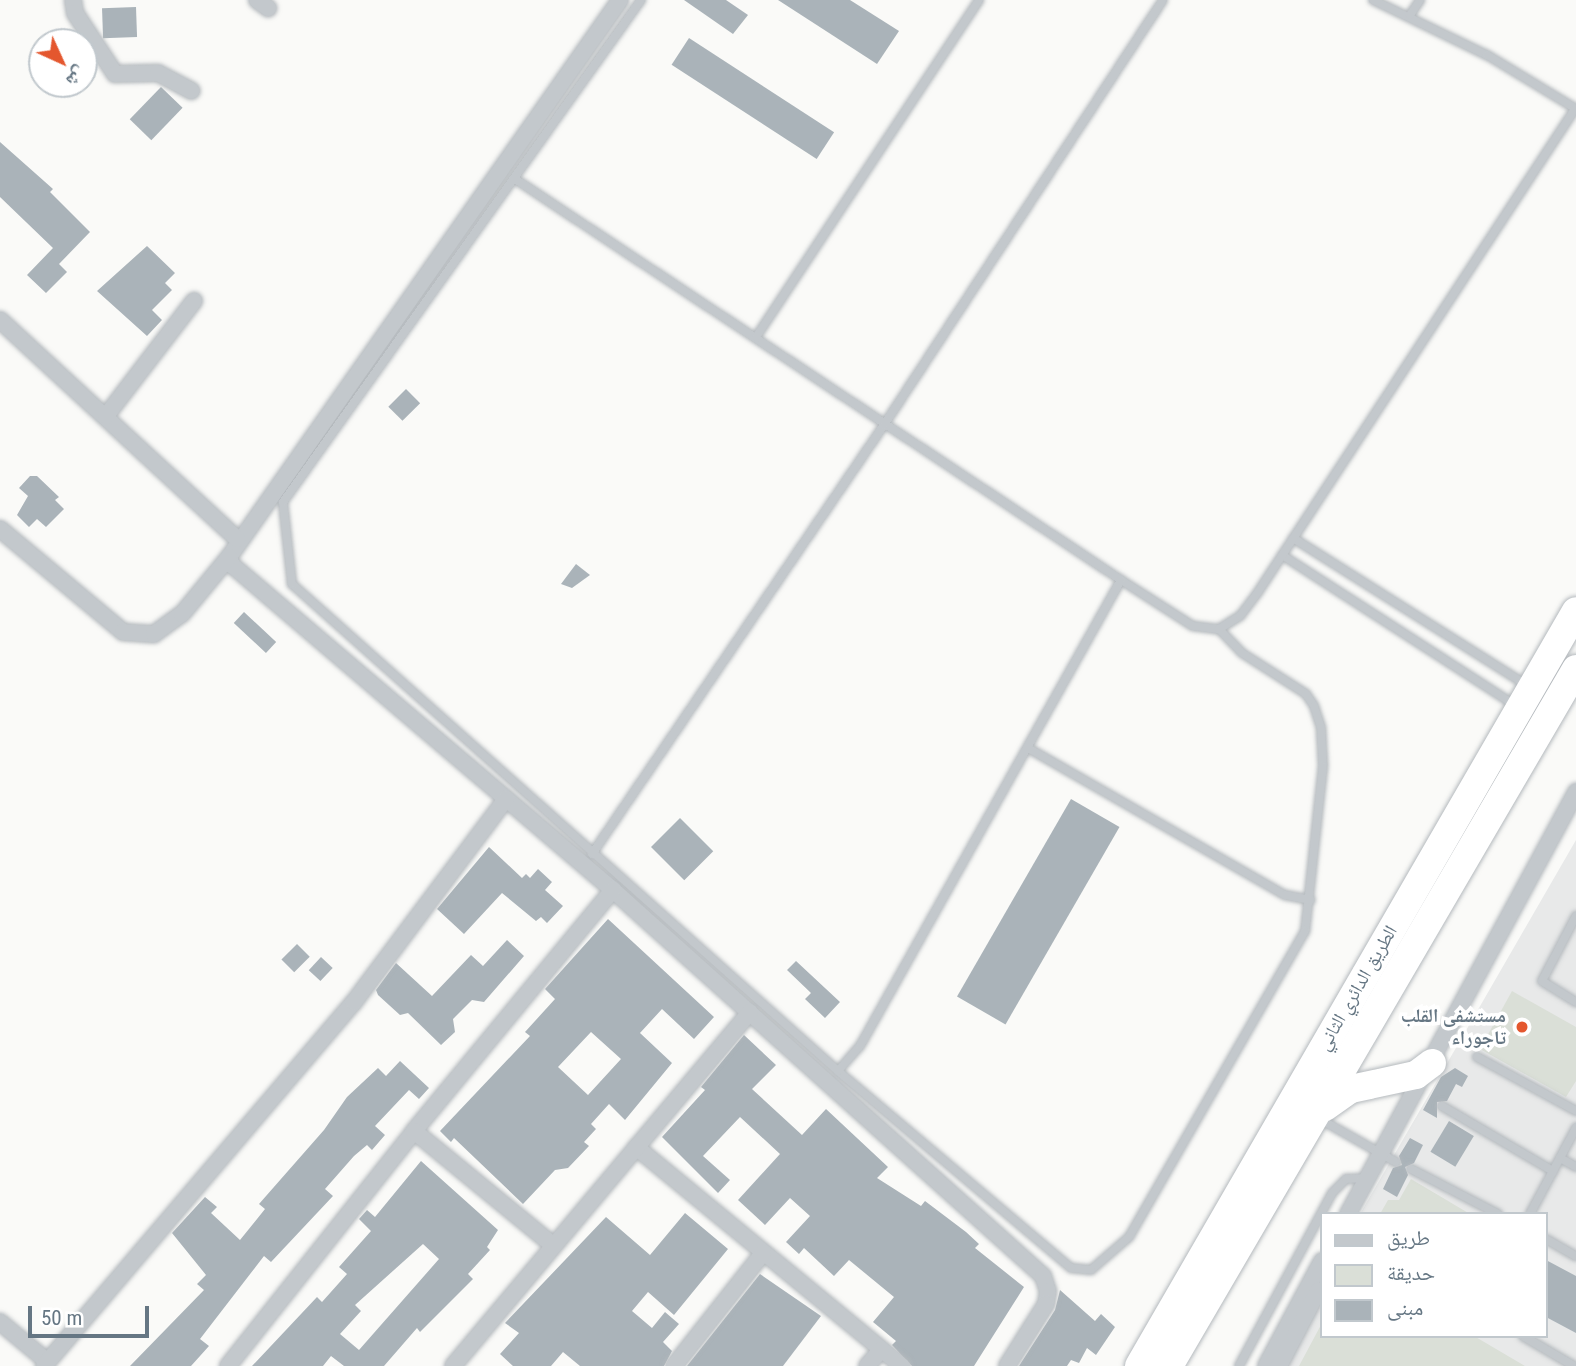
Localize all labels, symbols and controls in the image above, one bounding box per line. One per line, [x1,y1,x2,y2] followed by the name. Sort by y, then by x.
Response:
[28,28,98,98] north arrow
[62,62,92,92] text: ش
[1312,921,1402,1055] street label: الطريق الدائري الثاني
[1401,1005,1506,1049] place label: مستشفى القلب تاجوراء
[1512,1017,1532,1037] marker: مستشفى القلب تاجوراء
[1320,1212,1548,1338] legend
[1387,1226,1430,1250] text: طريق
[1387,1261,1435,1285] text: حديقة
[32,1292,152,1336] scale bar
[1387,1296,1423,1320] text: مبنى
[41,1306,82,1330] text: 50 m

